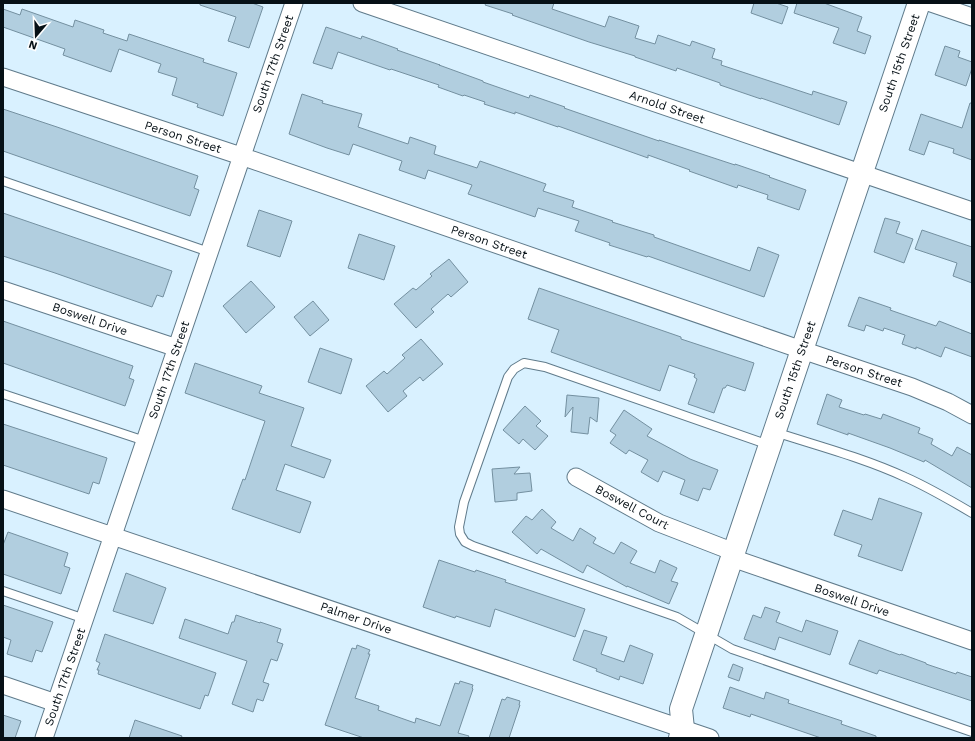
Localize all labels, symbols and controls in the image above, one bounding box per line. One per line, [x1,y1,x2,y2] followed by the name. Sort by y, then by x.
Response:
[876,12,922,114] street label: South 15th Street
[250,13,296,115] street label: South 17th Street
[16,16,56,56] north arrow
[27,38,39,52] text: N
[627,88,707,126] street label: Arnold Street
[143,118,223,156] street label: Person Street
[449,222,529,262] street label: Person Street
[51,300,130,338] street label: Boswell Drive
[146,319,192,421] street label: South 17th Street
[772,319,818,421] street label: South 15th Street
[824,352,904,390] street label: Person Street
[593,482,671,532] street label: Boswell Court
[813,581,892,619] street label: Boswell Drive
[318,599,394,637] street label: Palmer Drive
[42,626,88,728] street label: South 17th Street

